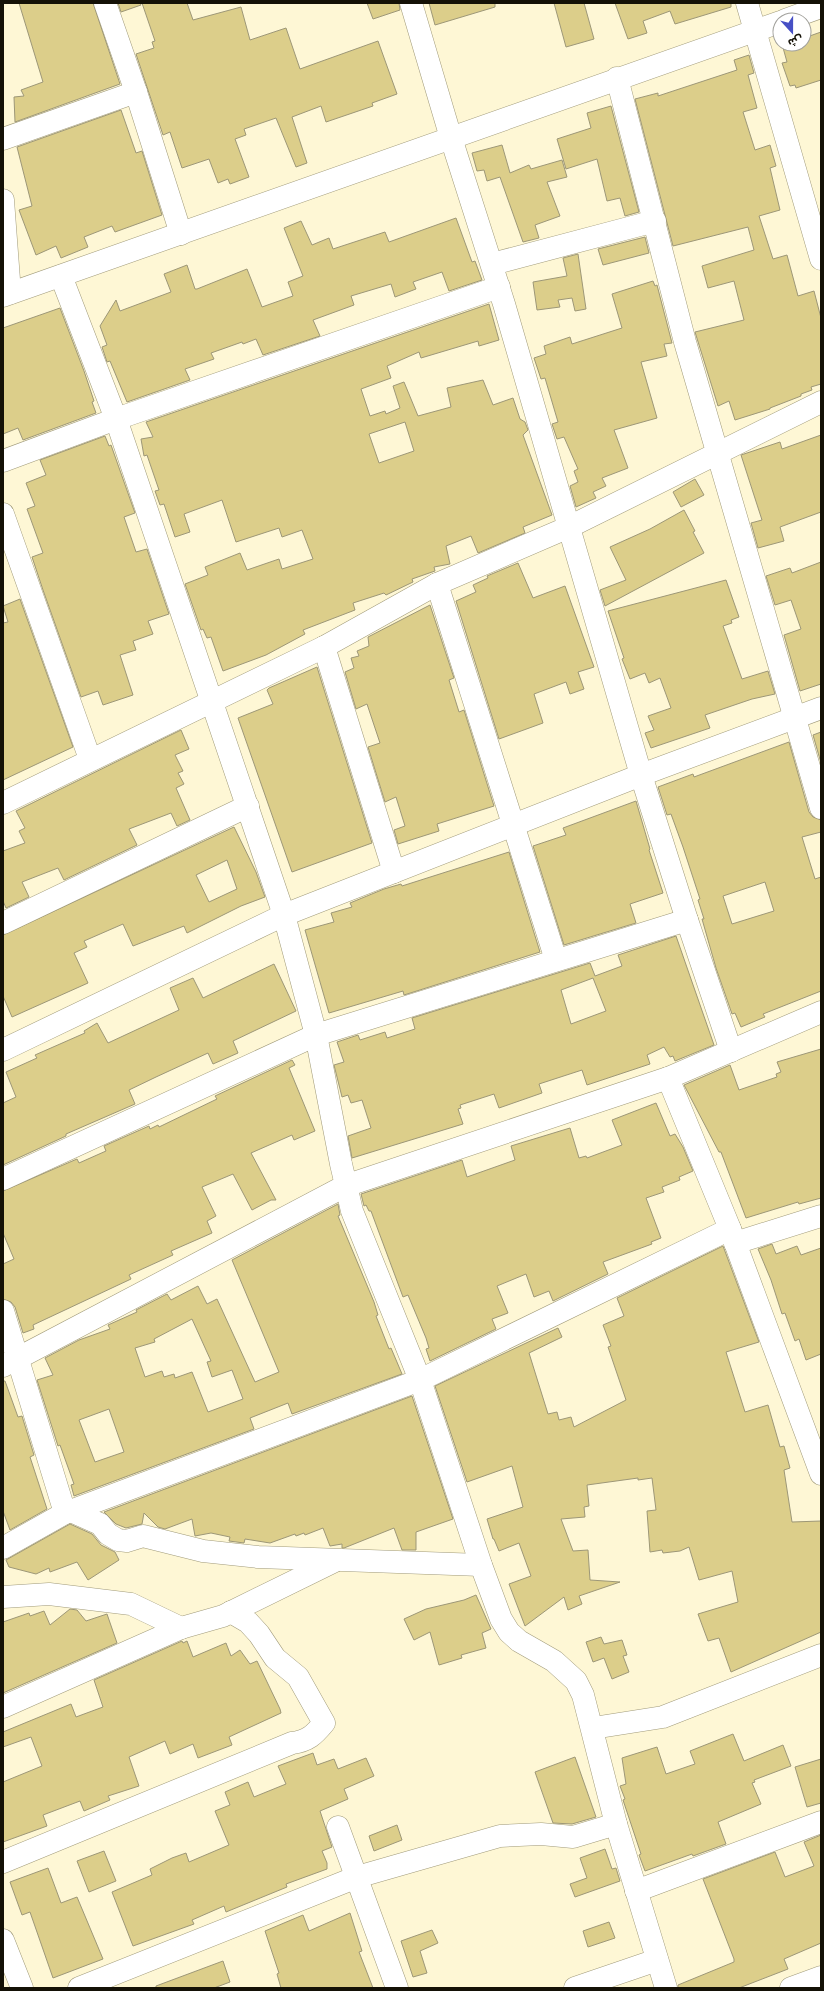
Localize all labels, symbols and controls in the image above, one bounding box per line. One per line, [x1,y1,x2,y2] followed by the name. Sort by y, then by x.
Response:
[772,12,812,52] north arrow
[786,32,805,52] text: ش

